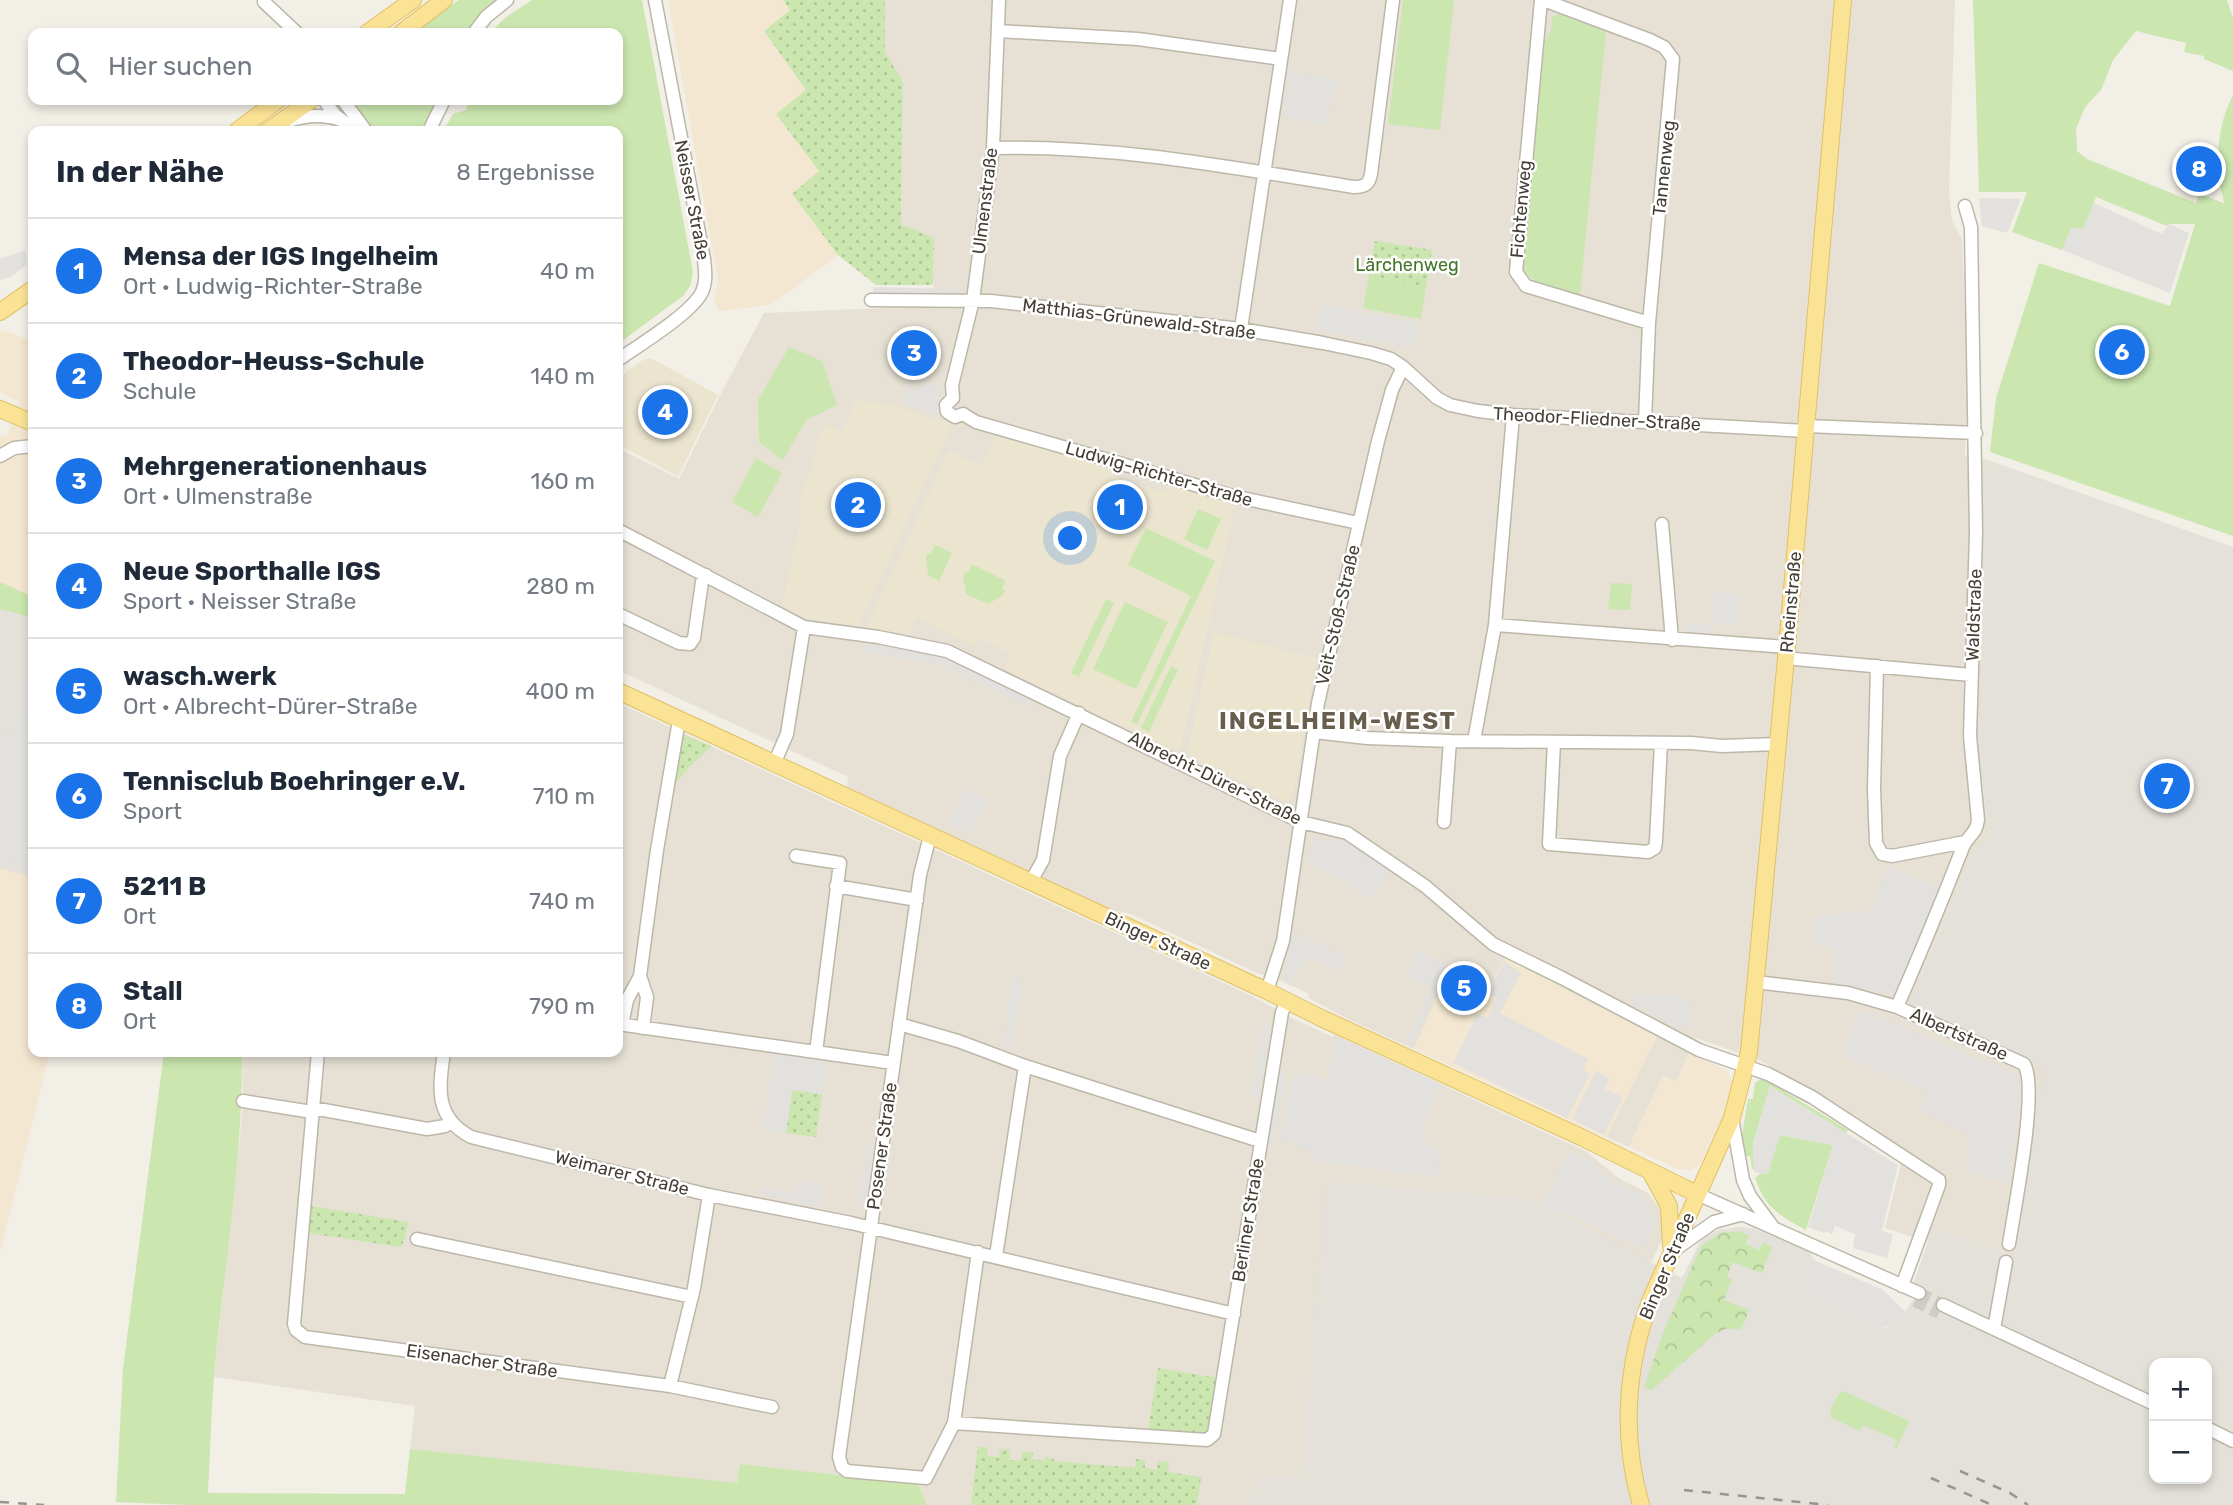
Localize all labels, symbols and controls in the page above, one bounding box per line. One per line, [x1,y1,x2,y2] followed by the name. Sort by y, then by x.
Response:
[28,28,623,105] search box
[52,48,90,86] icon: search
[108,51,253,82] text: Hier suchen
[1648,119,1680,217] street label: Tannenweg
[670,138,714,262] street label: Neisser Straße
[2176,143,2222,195] pin: 8
[968,146,1002,256] street label: Ulmenstraße
[56,154,224,190] text: In der Nähe
[456,158,595,186] text: 8 Ergebnisse
[1506,159,1536,259] street label: Fichtenweg
[123,241,439,272] text: Mensa der IGS Ingelheim
[1355,254,1459,276] park label: Lärchenweg
[73,257,85,285] text: 1
[540,257,595,285] text: 40 m
[123,272,423,300] text: Ort · Ludwig-Richter-Straße
[1021,294,1257,344] street label: Matthias-Grünewald-Straße
[2099,326,2145,378] pin: 6
[891,327,937,379] pin: 3
[123,346,424,377] text: Theodor-Heuss-Schule
[72,362,86,390] text: 2
[530,362,595,390] text: 140 m
[123,377,196,405] text: Schule
[642,386,688,438] pin: 4
[1492,403,1702,435] street label: Theodor-Fliedner-Straße
[1063,437,1255,511] street label: Ludwig-Richter-Straße
[123,451,427,482] text: Mehrgenerationenhaus
[71,467,87,495] text: 3
[531,467,595,495] text: 160 m
[835,479,881,531] pin: 2
[1097,481,1143,533] pin: 1
[123,482,313,510] text: Ort · Ulmenstraße
[1053,521,1087,555] your location
[1311,543,1365,687] street label: Veit-Stoß-Straße
[1776,550,1806,654] street label: Rheinstraße
[123,556,381,587] text: Neue Sporthalle IGS
[1961,568,1987,662] street label: Waldstraße
[71,572,87,600] text: 4
[526,572,595,600] text: 280 m
[123,587,356,615] text: Sport · Neisser Straße
[123,661,277,692] text: wasch.werk
[72,677,86,705] text: 5
[525,677,595,705] text: 400 m
[123,692,418,720] text: Ort · Albrecht-Dürer-Straße
[1219,707,1457,735] district label: INGELHEIM-WEST
[1125,726,1305,830] street label: Albrecht-Dürer-Straße
[2144,760,2190,812] pin: 7
[123,766,466,797] text: Tennisclub Boehringer e.V.
[72,782,86,810] text: 6
[533,782,595,810] text: 710 m
[123,797,182,825] text: Sport
[123,871,206,902] text: 5211 B
[72,887,86,915] text: 7
[529,887,595,915] text: 740 m
[123,902,156,930] text: Ort
[1101,907,1215,975] street label: Binger Straße
[1441,962,1487,1014] pin: 5
[123,976,183,1007] text: Stall
[71,992,87,1020] text: 8
[529,992,595,1020] text: 790 m
[1907,1003,2011,1065] street label: Albertstraße
[123,1007,156,1035] text: Ort
[862,1081,902,1211] street label: Posener Straße
[553,1146,691,1200] street label: Weimarer Straße
[1227,1157,1269,1283] street label: Berliner Straße
[1635,1209,1699,1323] street label: Binger Straße
[405,1339,559,1383] street label: Eisenacher Straße
[2149,1358,2212,1484] map controls
[2149,1358,2212,1421] button: +
[2149,1421,2212,1484] button: −

